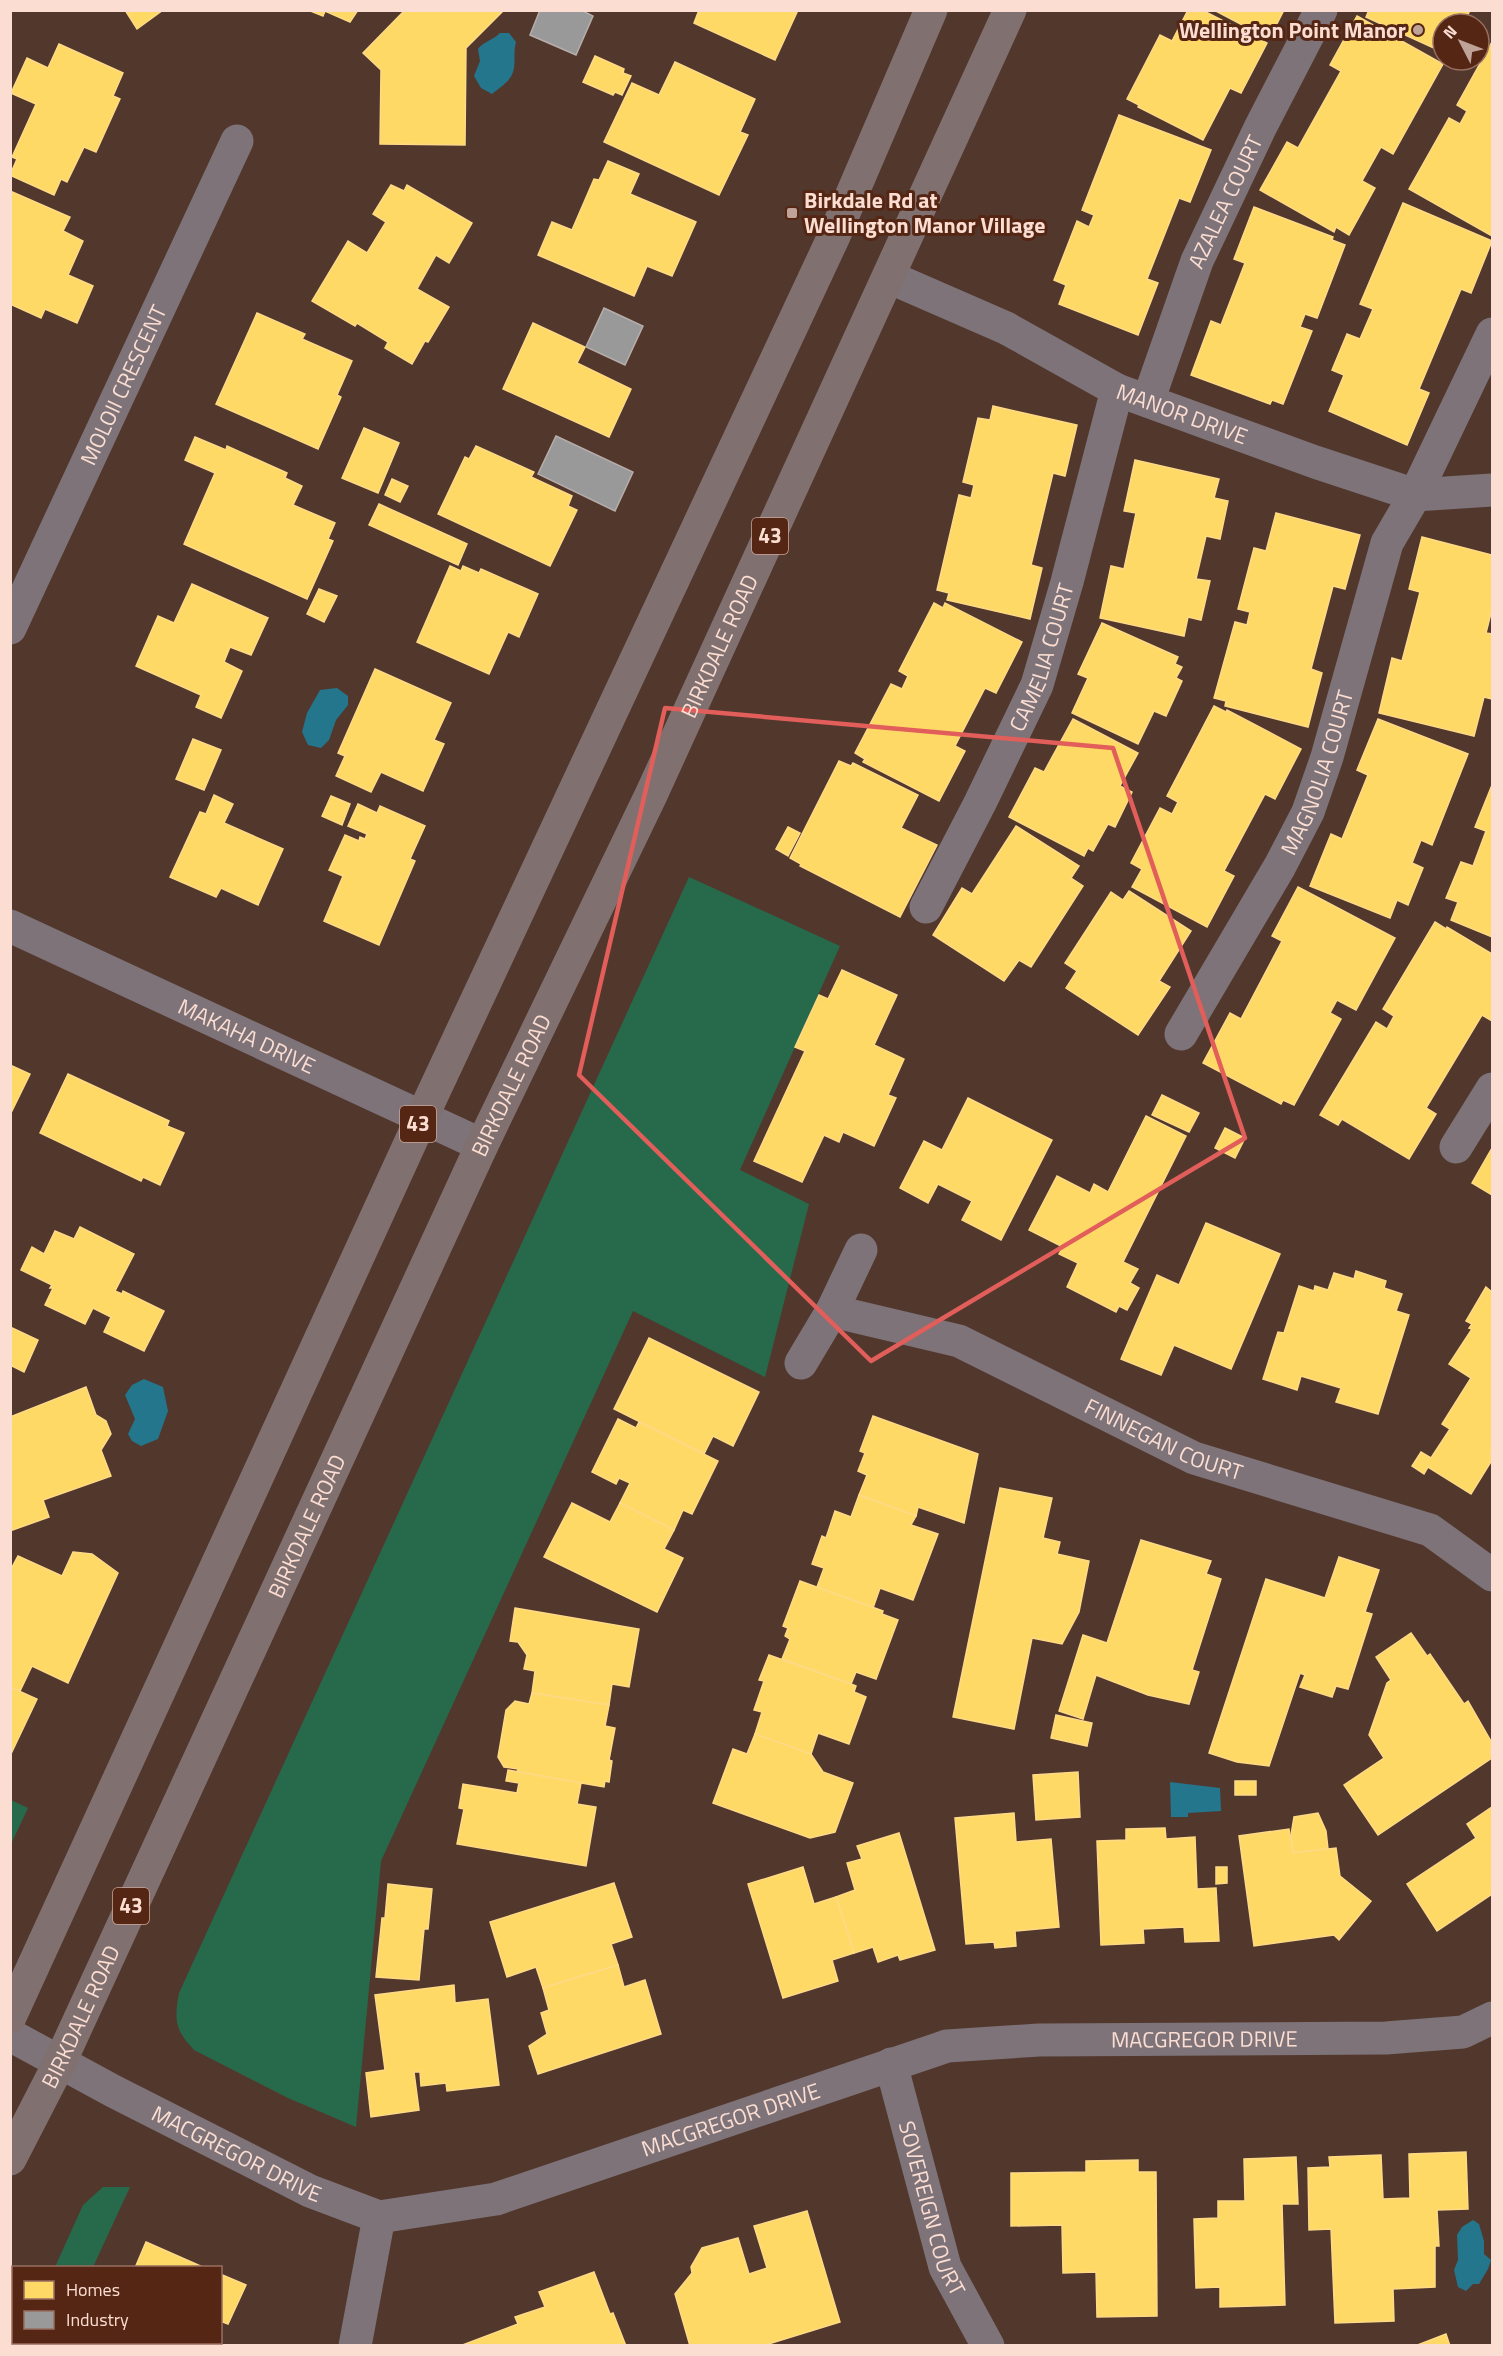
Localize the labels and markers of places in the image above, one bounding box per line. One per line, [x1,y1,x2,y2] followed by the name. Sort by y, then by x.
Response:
[1179,13,1406,47] place label: Wellington Point Manor
[1411,23,1425,37] marker: Wellington Point Manor
[804,183,1046,242] place label: Birkdale Rd at Wellington Manor Village
[785,206,799,220] marker: Birkdale Rd at Wellington Manor Village

